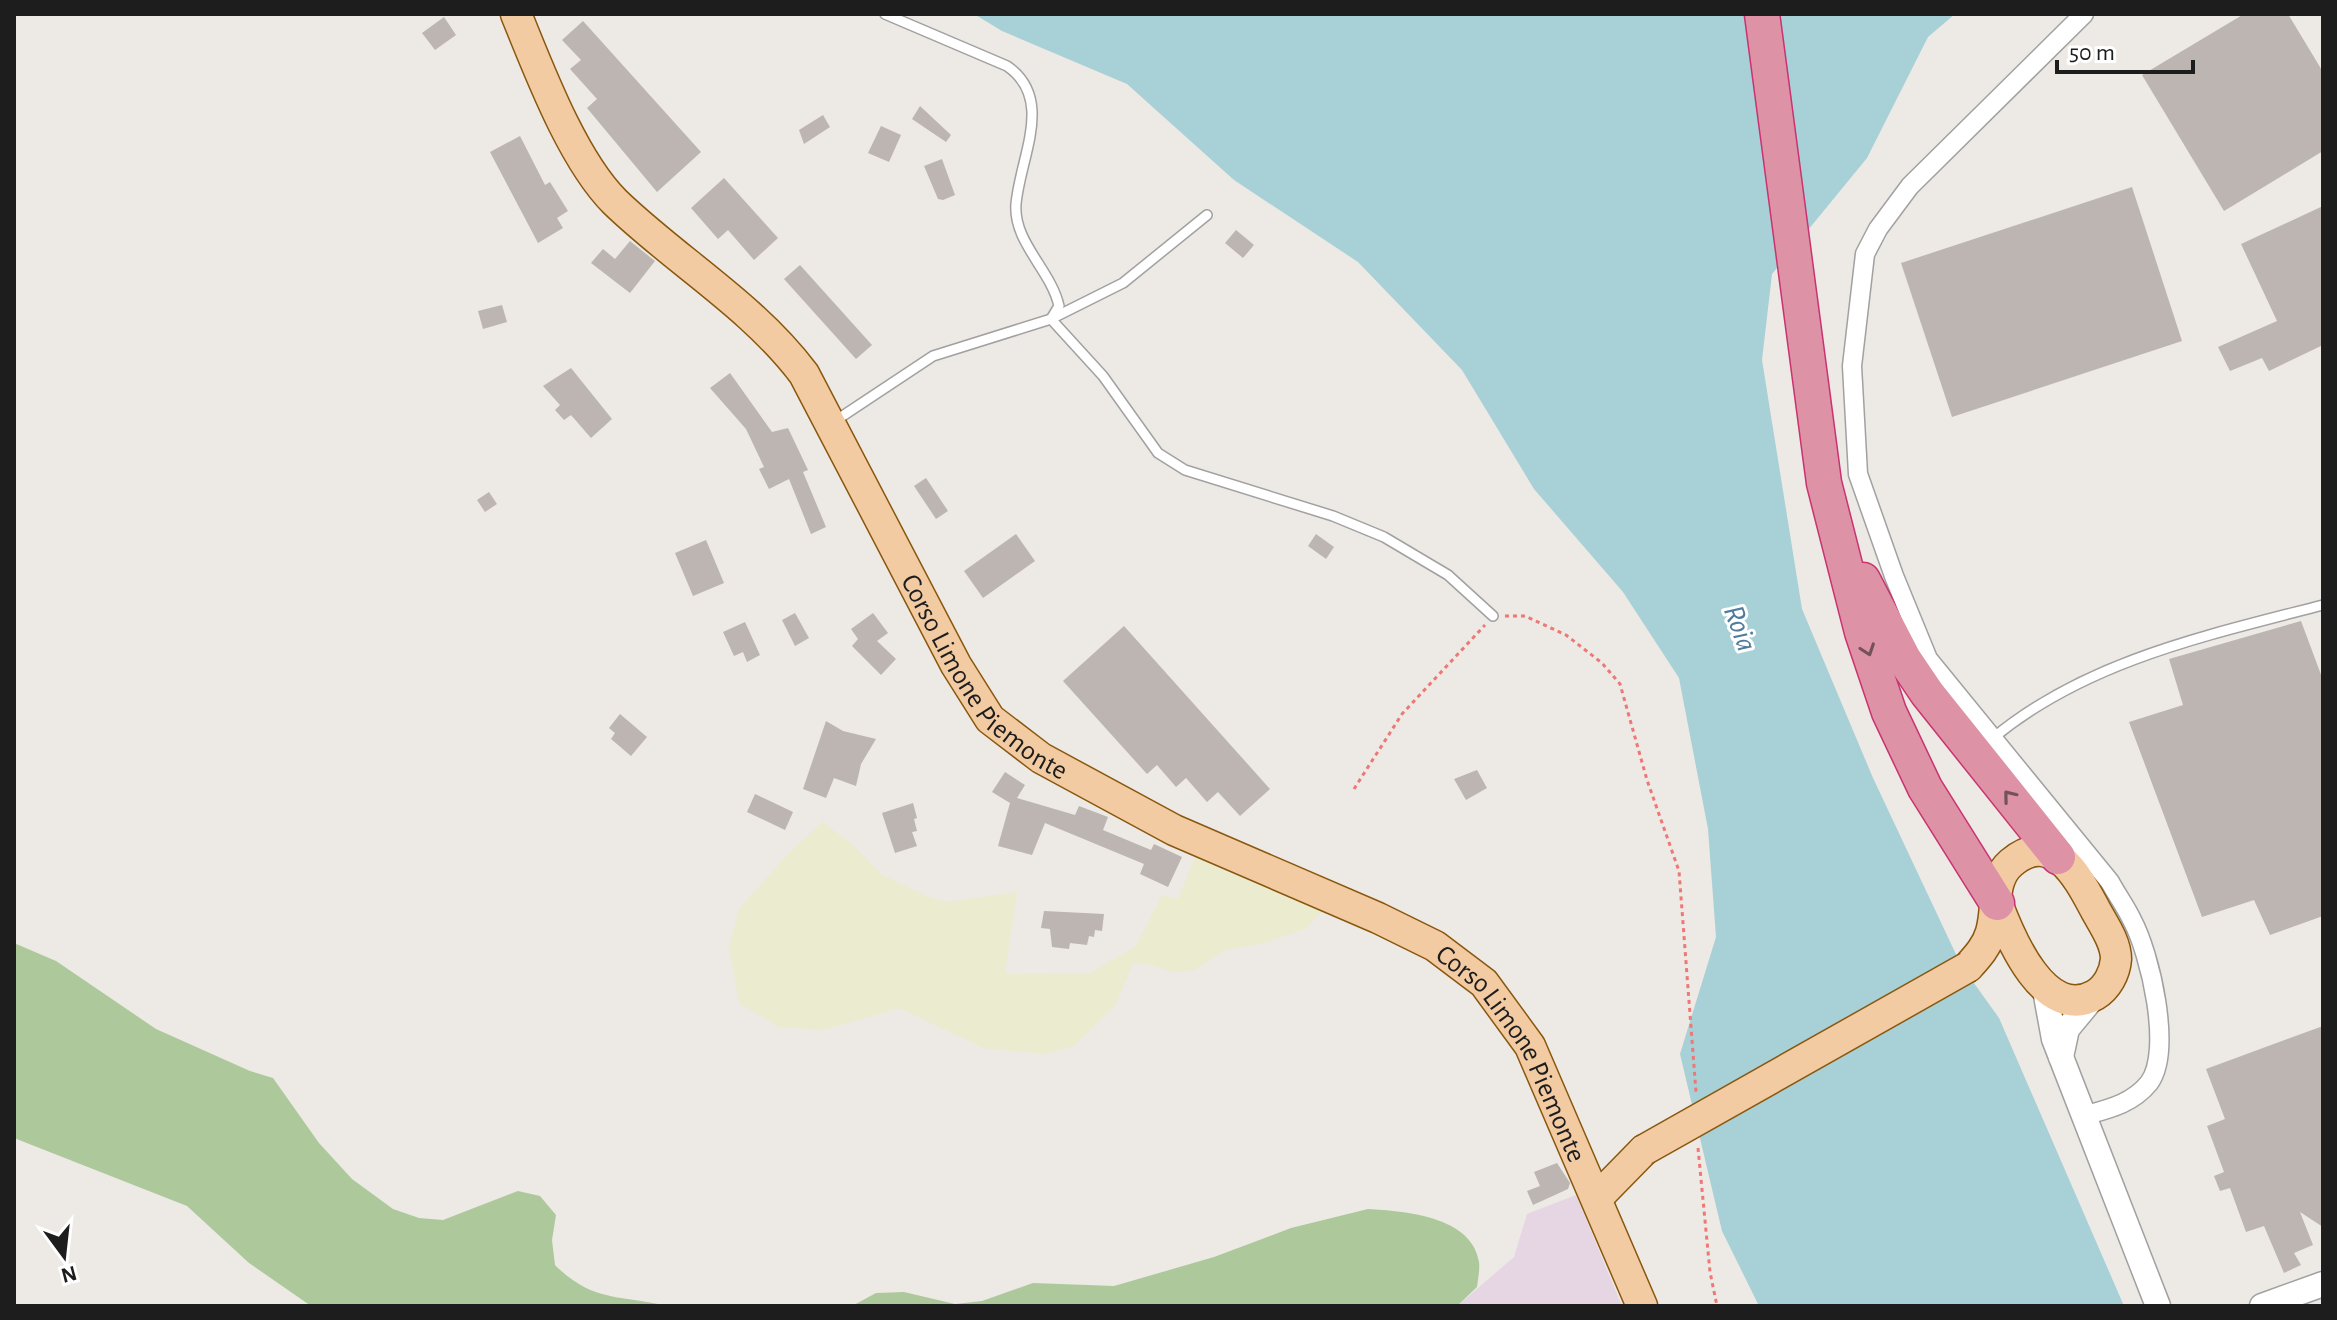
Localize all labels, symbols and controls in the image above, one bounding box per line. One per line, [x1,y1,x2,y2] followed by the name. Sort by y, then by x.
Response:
[2057,24,2193,74] scale bar
[2069,41,2115,65] text: 50 m
[895,570,1072,786] street label: Corso Limone Piemonte
[1718,601,1762,655] water label: Roia
[1858,643,1875,657] one-way arrow
[2005,790,2019,805] one-way arrow
[1430,940,1590,1167] street label: Corso Limone Piemonte
[24,1216,104,1296] north arrow
[59,1262,79,1287] text: N

